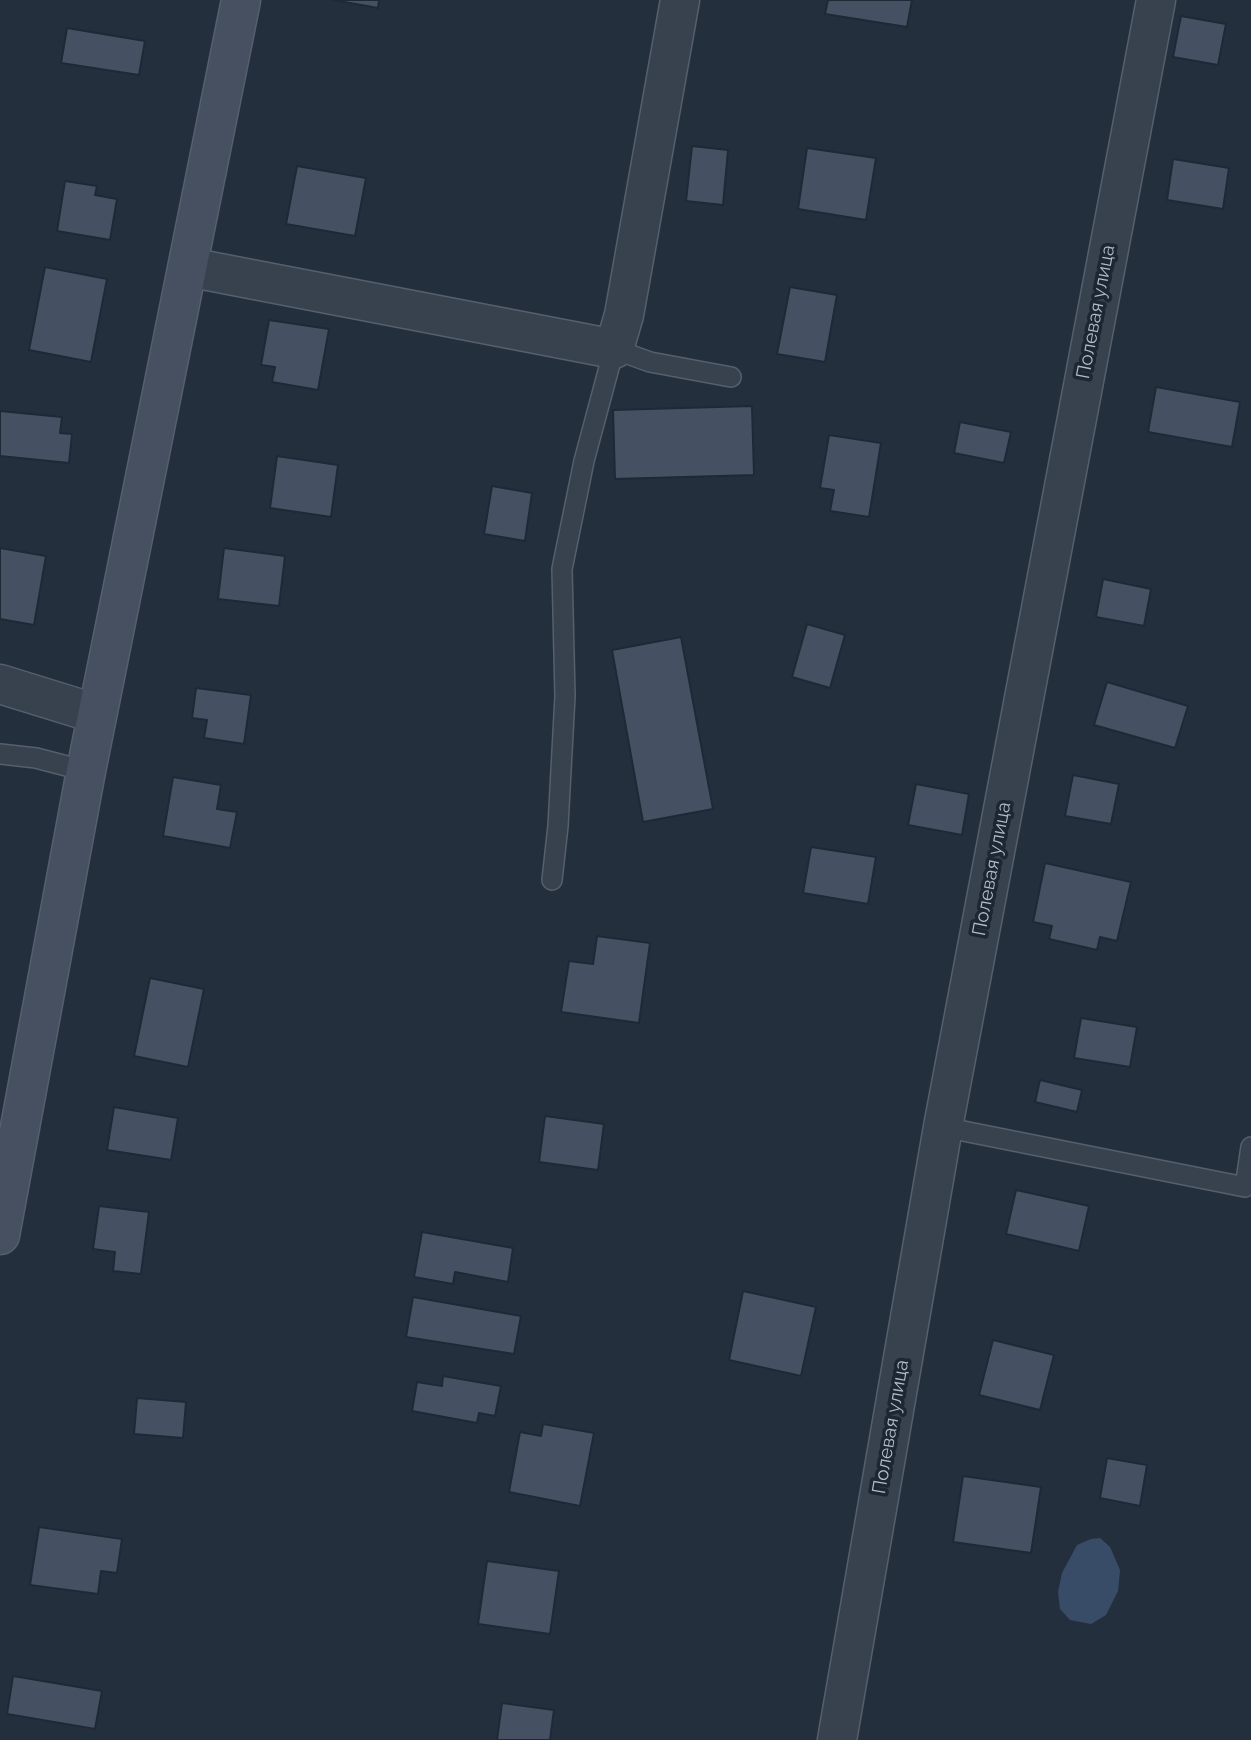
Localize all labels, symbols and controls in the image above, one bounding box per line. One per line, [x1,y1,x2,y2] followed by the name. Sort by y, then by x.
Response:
[1072,243,1120,381] street label: Полевая улица
[968,800,1016,938] street label: Полевая улица
[868,1358,914,1496] street label: Полевая улица

